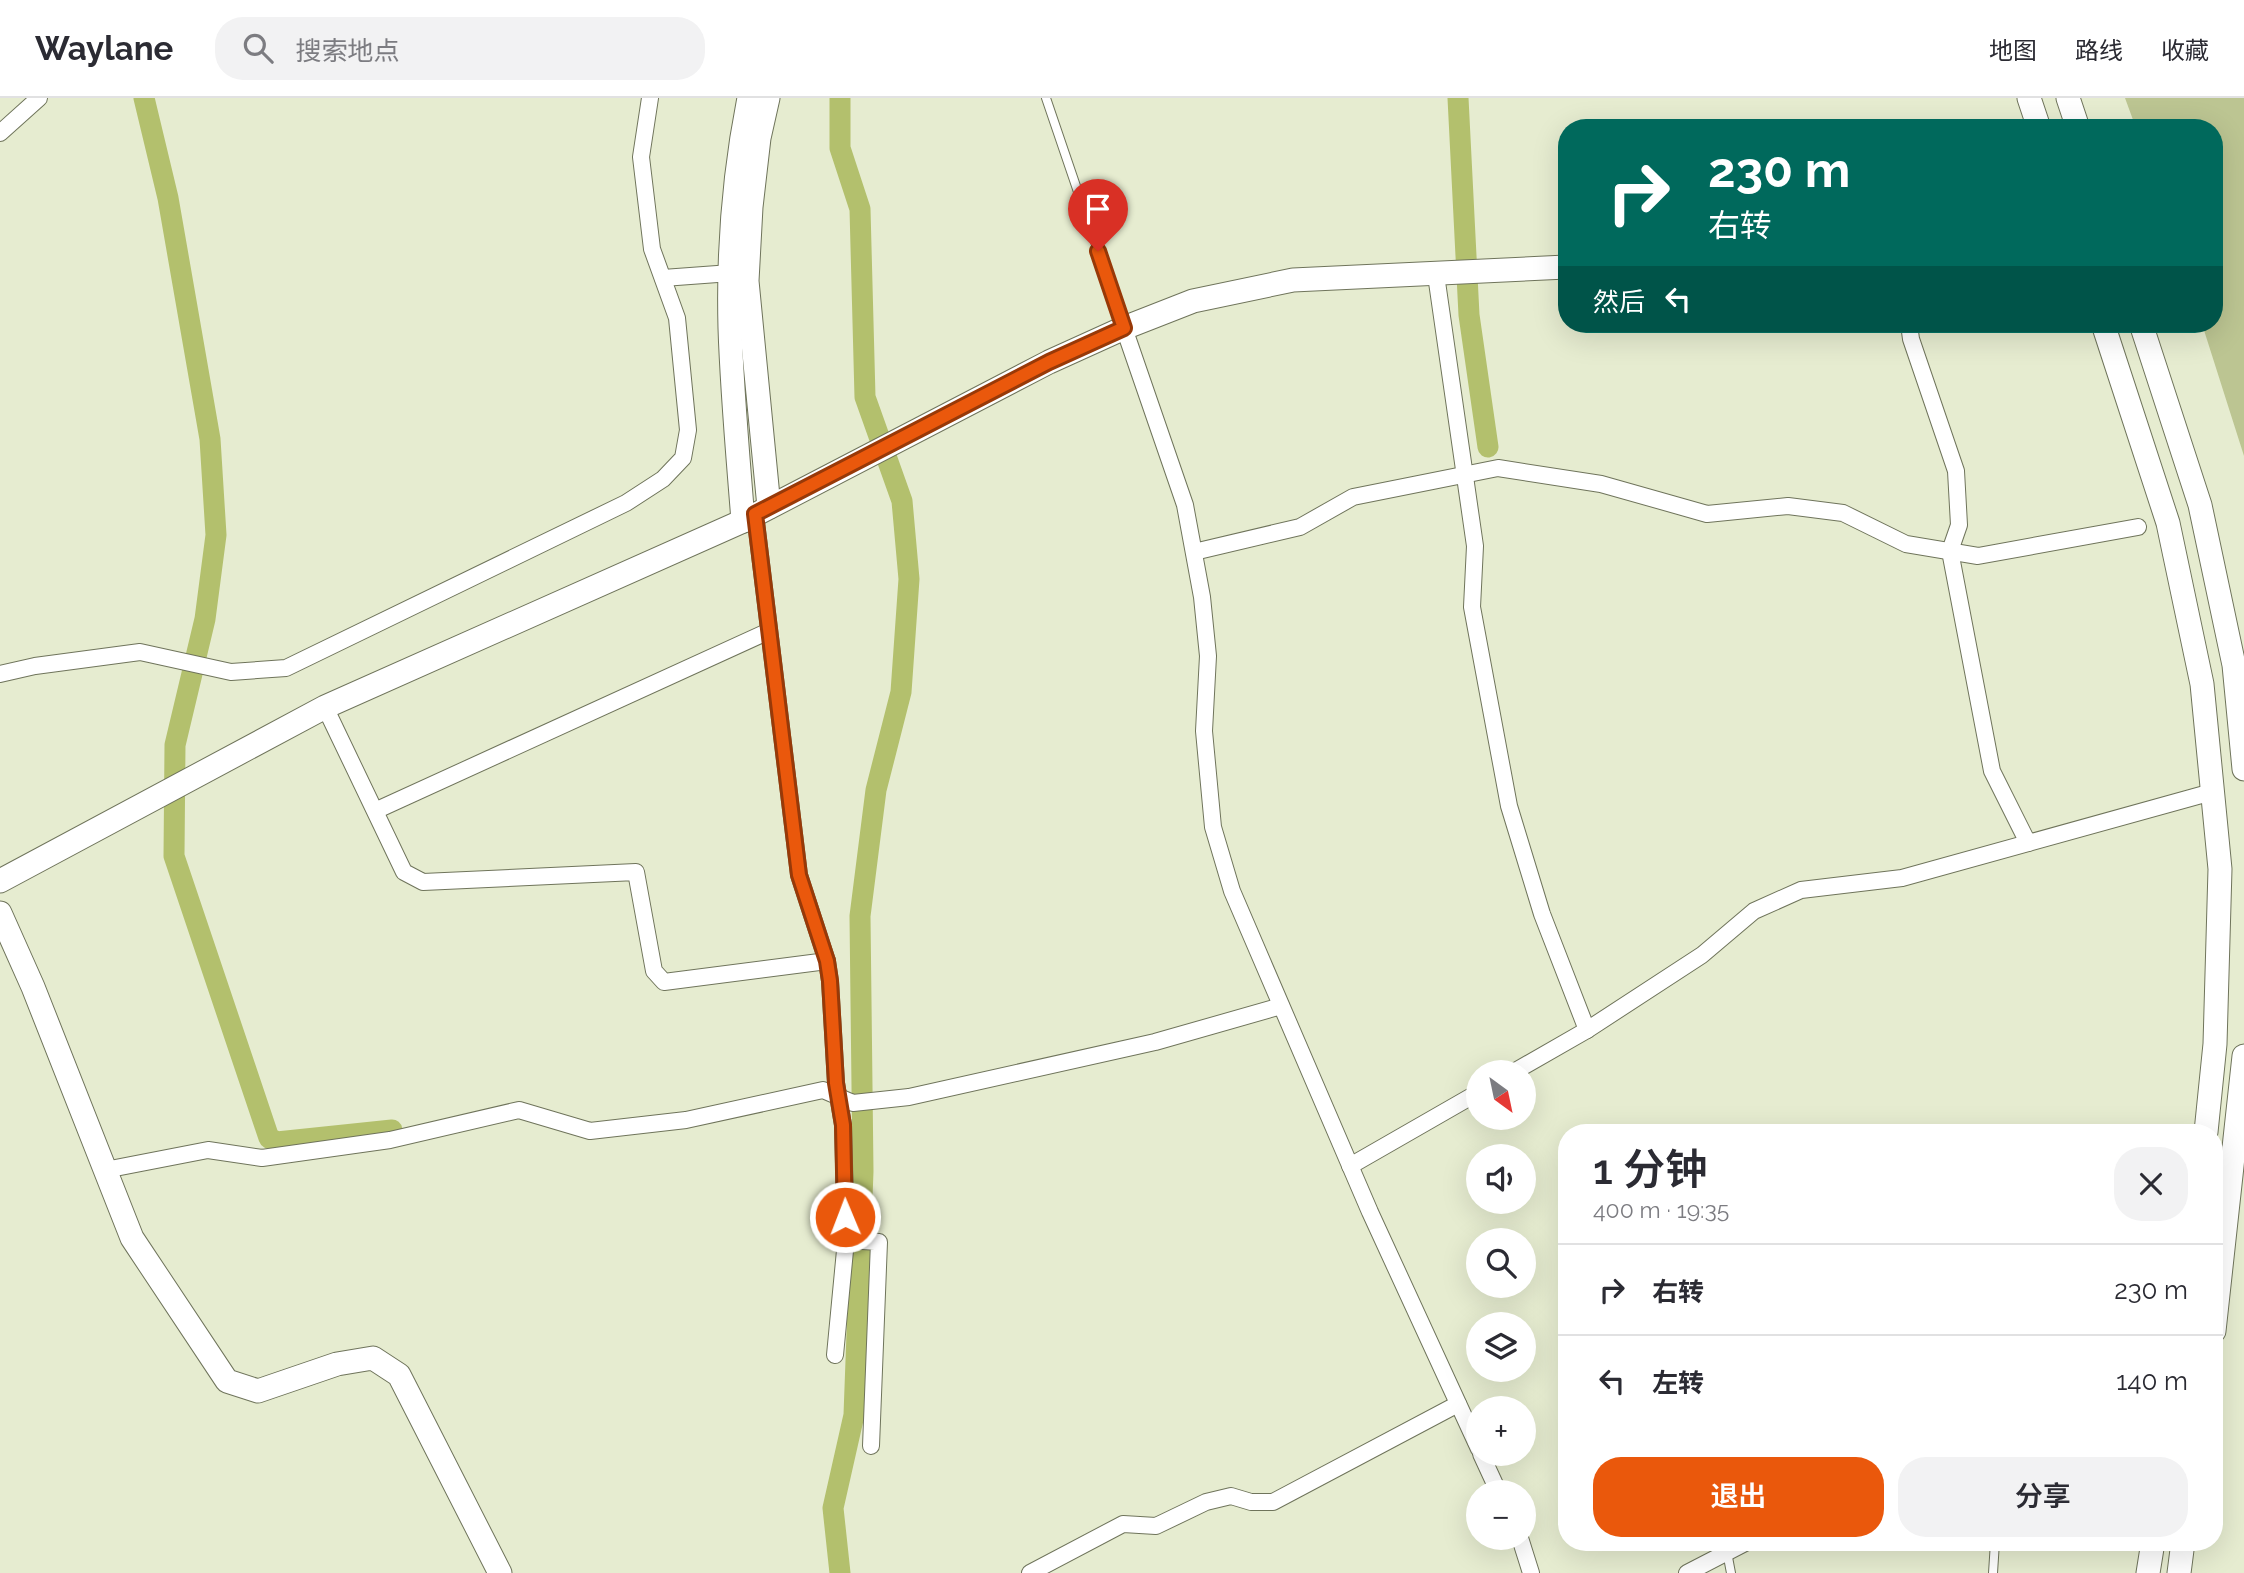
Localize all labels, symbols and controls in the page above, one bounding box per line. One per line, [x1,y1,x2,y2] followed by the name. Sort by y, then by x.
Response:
[215,17,705,80] search box
[35,29,173,68] text: Waylane
[239,29,277,67] icon: search
[295,36,399,66] text: 搜索地点
[1989,36,2037,65] text: 地图
[2075,36,2123,65] text: 路线
[2161,36,2209,65] text: 收藏
[1708,141,1850,198] text: 230 m
[1593,147,1684,238] icon: right
[1068,179,1128,251] pin
[1079,190,1117,228] icon: arrive
[1708,207,1772,244] text: 右转
[1659,280,1697,318] icon: left
[1593,287,1645,317] text: 然后
[1466,1060,1536,1130] north arrow
[1466,1060,1536,1550] map controls
[1466,1144,1536,1214] button: sound
[1593,1145,1707,1194] text: 1 分钟
[2114,1147,2188,1221] button: close
[808,1180,882,1254] position arrow
[1593,1196,1729,1223] text: 400 m · 19:35
[1466,1228,1536,1298] button: search
[1593,1271,1631,1309] icon: right
[2114,1275,2188,1305] text: 230 m
[1652,1277,1704,1307] text: 右转
[1466,1312,1536,1382] button: layers
[1593,1362,1631,1400] icon: left
[2116,1366,2188,1396] text: 140 m
[1652,1368,1704,1398] text: 左转
[1466,1396,1536,1466] button: +
[1593,1457,1884,1537] button: 退出
[1898,1457,2188,1537] button: 分享
[1466,1480,1536,1550] button: −

